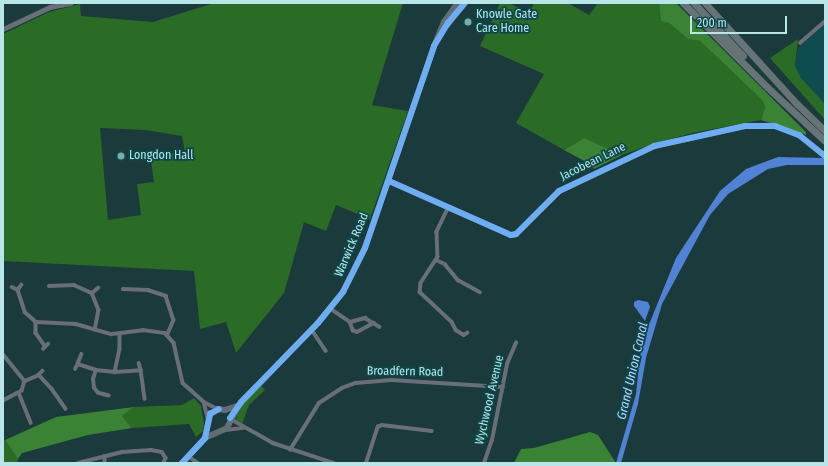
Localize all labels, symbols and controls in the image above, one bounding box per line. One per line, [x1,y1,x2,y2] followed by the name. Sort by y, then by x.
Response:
[476,8,537,36] place label: Knowle Gate Care Home
[692,8,789,34] scale bar
[697,16,727,30] text: 200 m
[463,17,473,27] marker: Knowle Gate Care Home
[558,140,628,184] street label: Jacobean Lane
[129,149,193,163] place label: Longdon Hall
[116,151,126,161] marker: Longdon Hall
[332,211,372,279] street label: Warwick Road
[614,321,652,421] water label: Grand Union Canal
[473,354,507,446] street label: Wychwood Avenue
[367,364,443,380] street label: Broadfern Road

